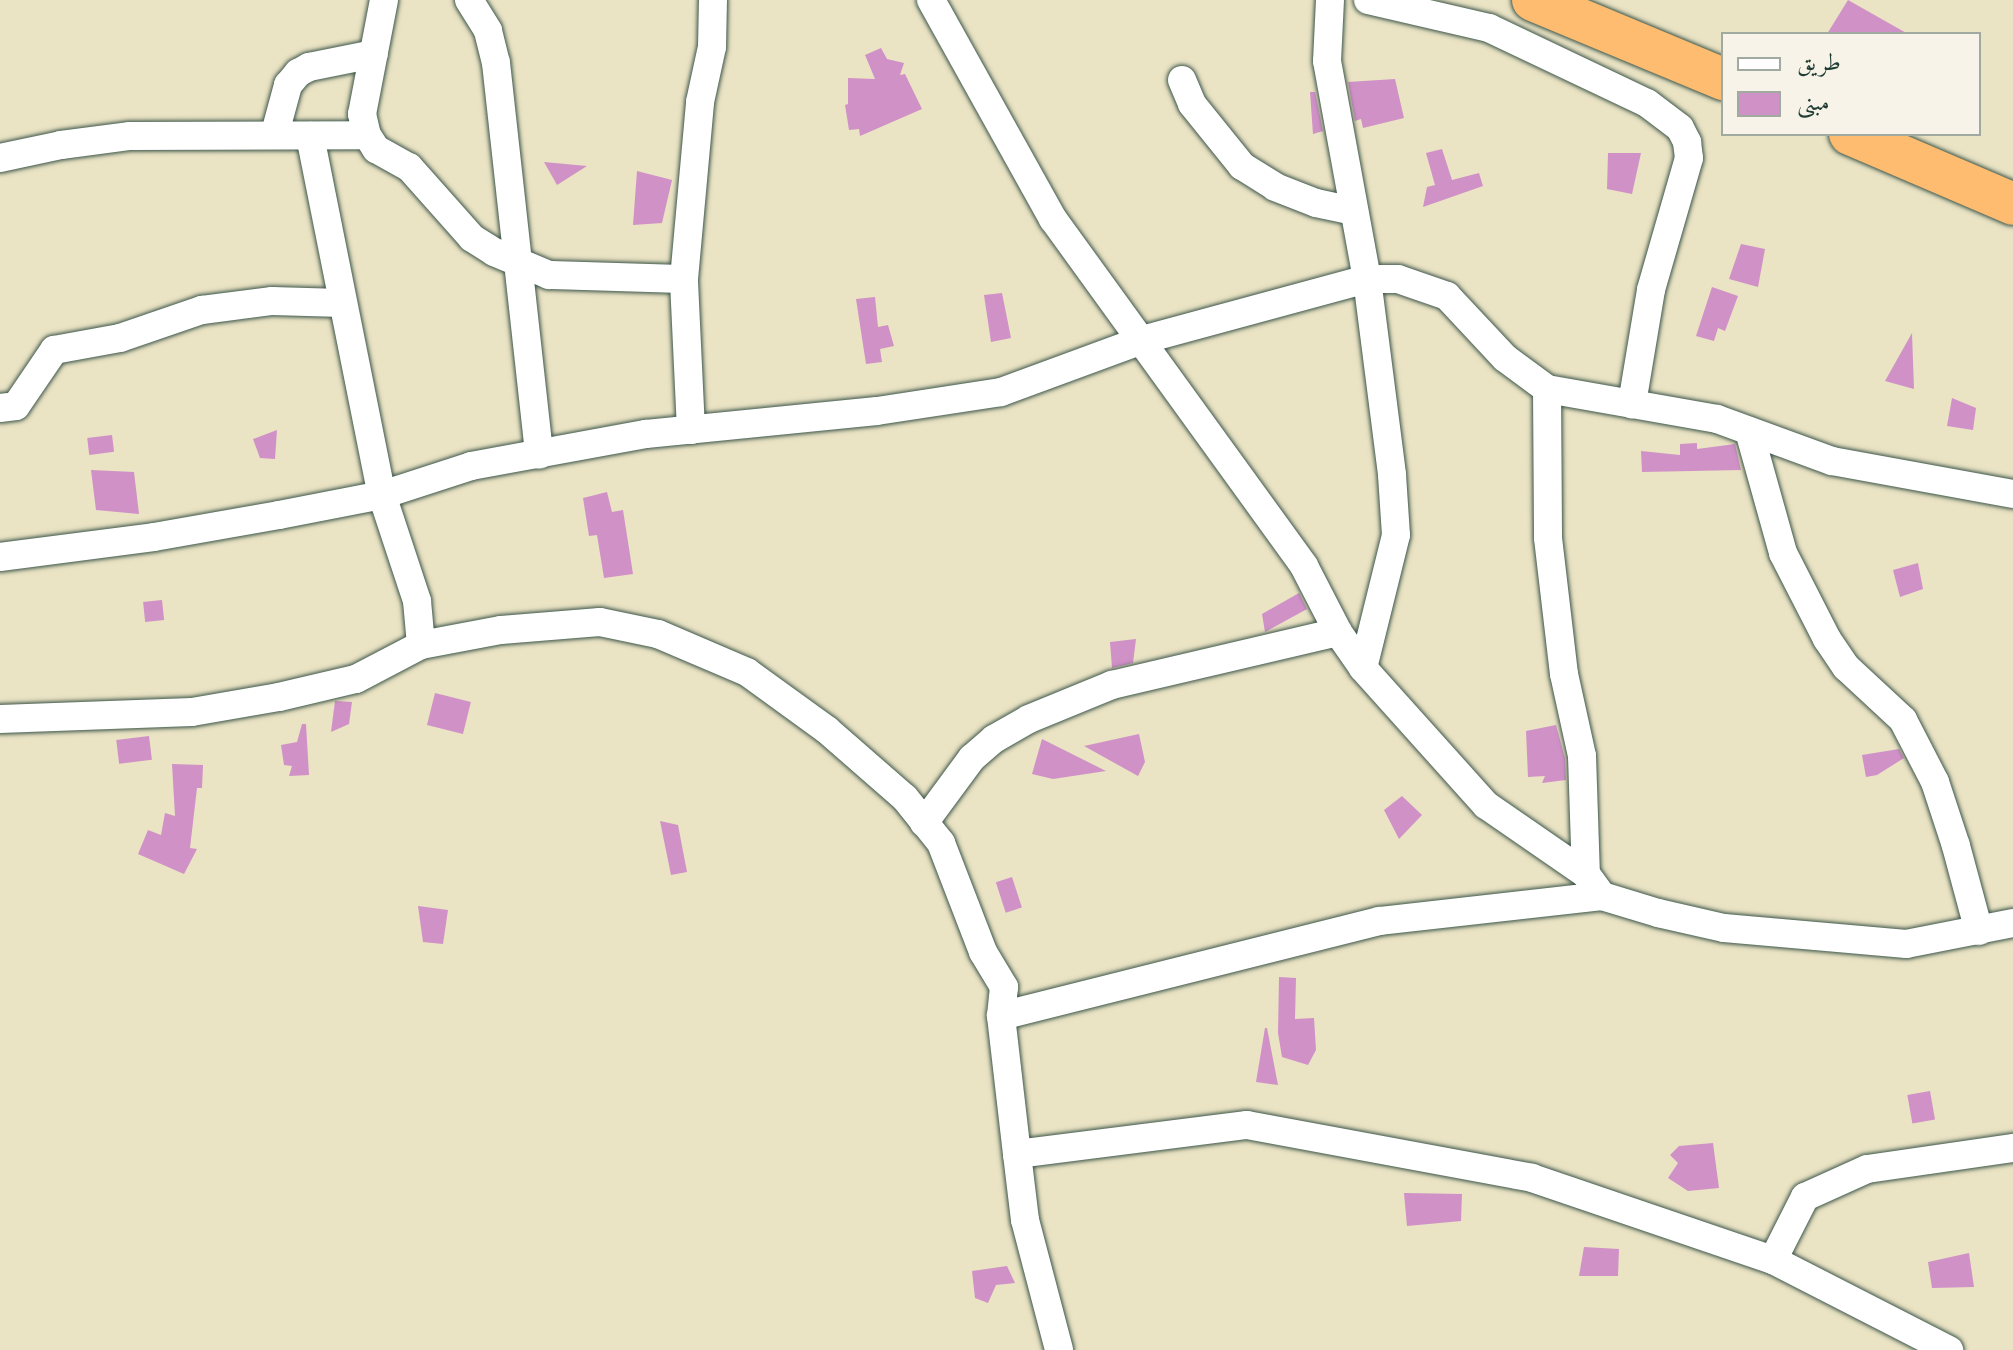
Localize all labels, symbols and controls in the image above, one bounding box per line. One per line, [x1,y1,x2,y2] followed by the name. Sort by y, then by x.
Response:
[1721,32,1981,136] legend
[1797,46,1841,77] text: طريق
[1797,86,1830,117] text: مبنى

